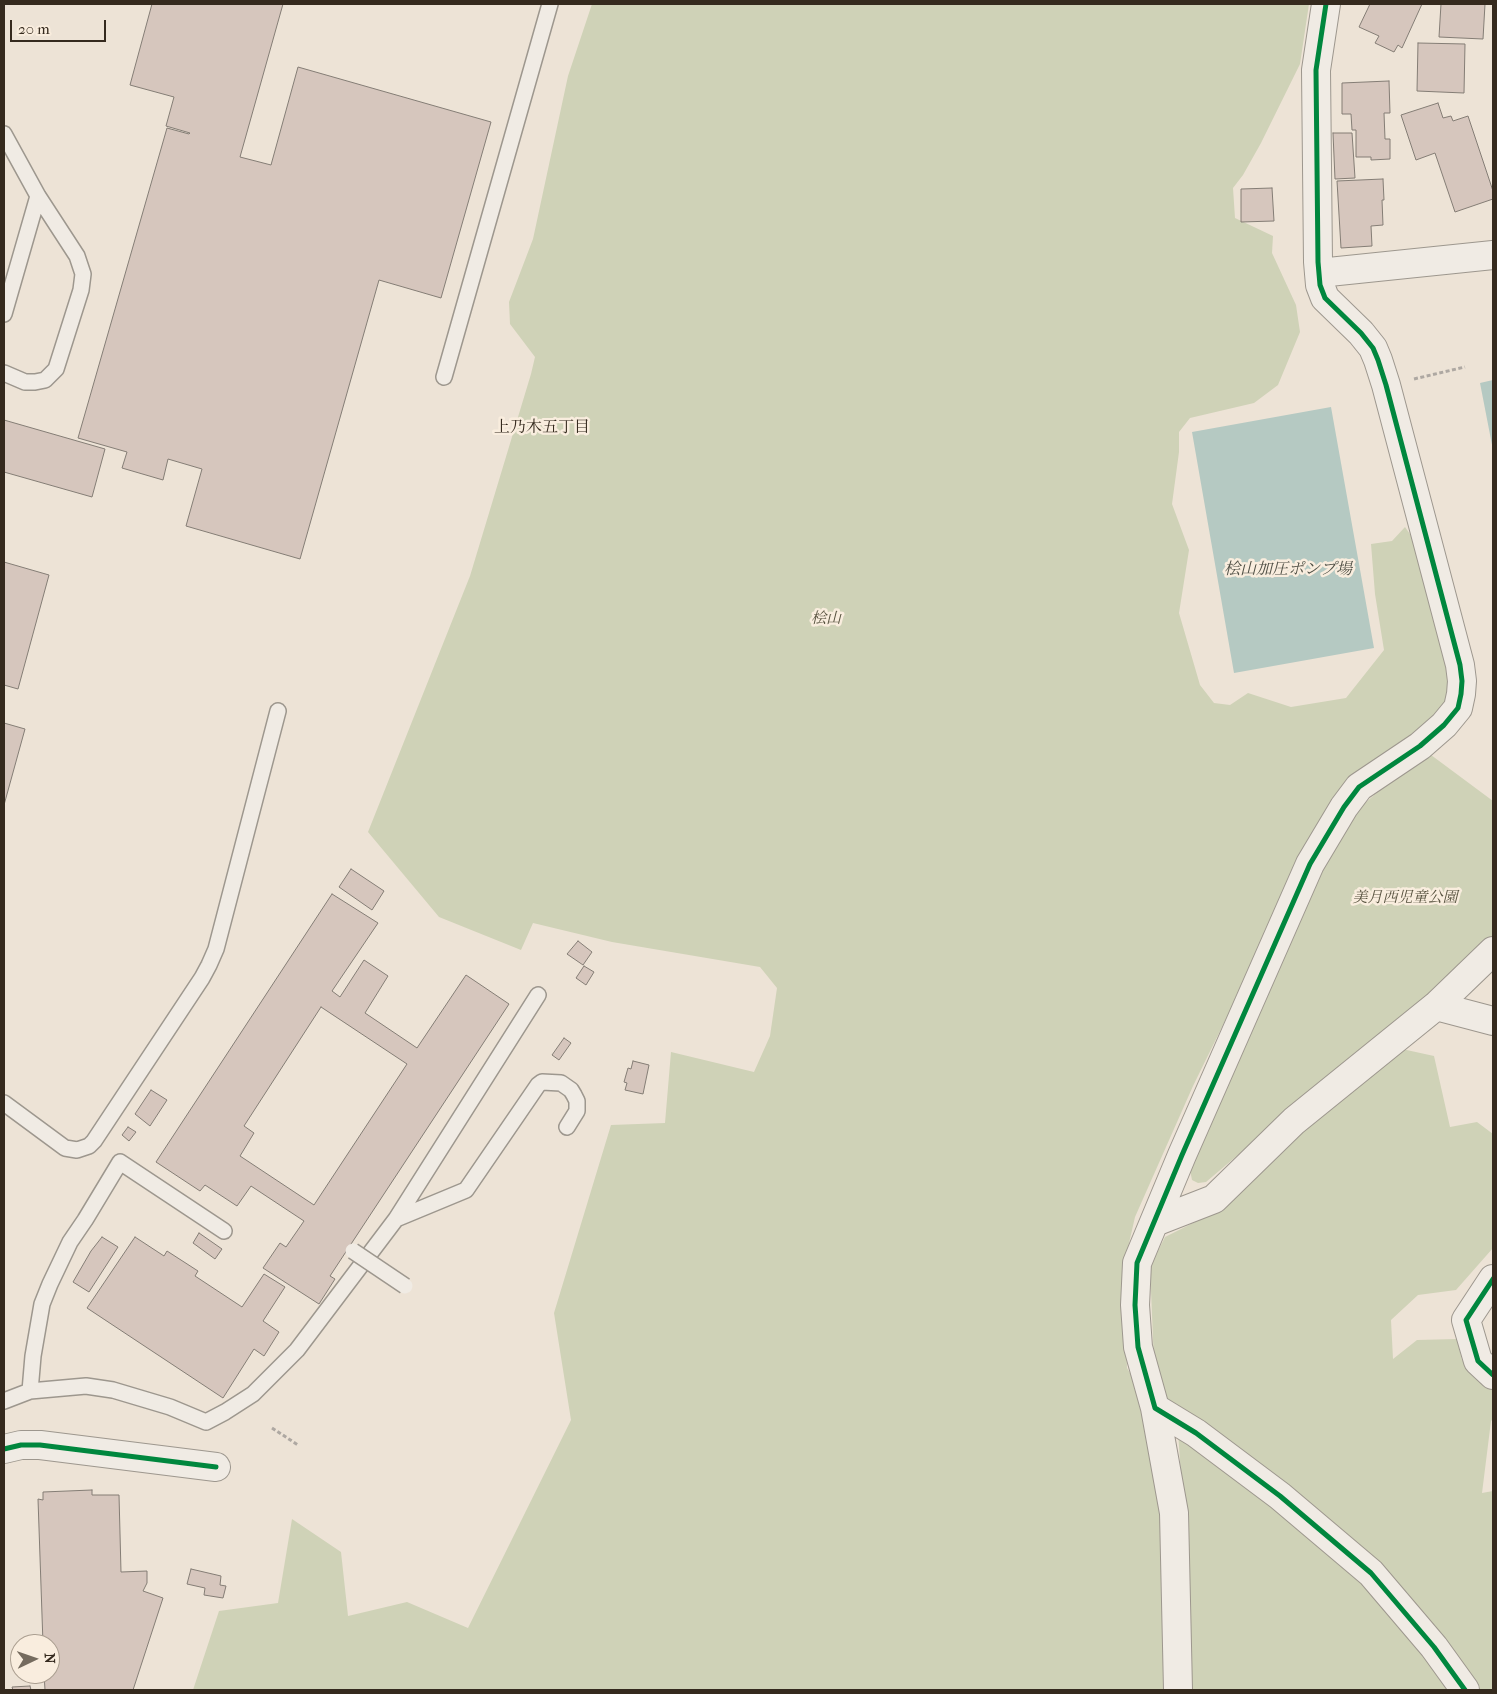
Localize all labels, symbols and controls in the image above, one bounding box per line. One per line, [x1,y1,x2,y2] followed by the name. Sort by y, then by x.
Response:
[12,10,109,42] scale bar
[18,20,50,38] text: 20 m
[494,418,590,438] district label: 上乃木五丁目
[1224,560,1352,580] water label: 桧山加圧ポンプ場
[811,610,841,628] park label: 桧山
[1353,889,1457,907] park label: 美月西児童公園
[10,1634,60,1684] north arrow
[41,1652,58,1664] text: N

